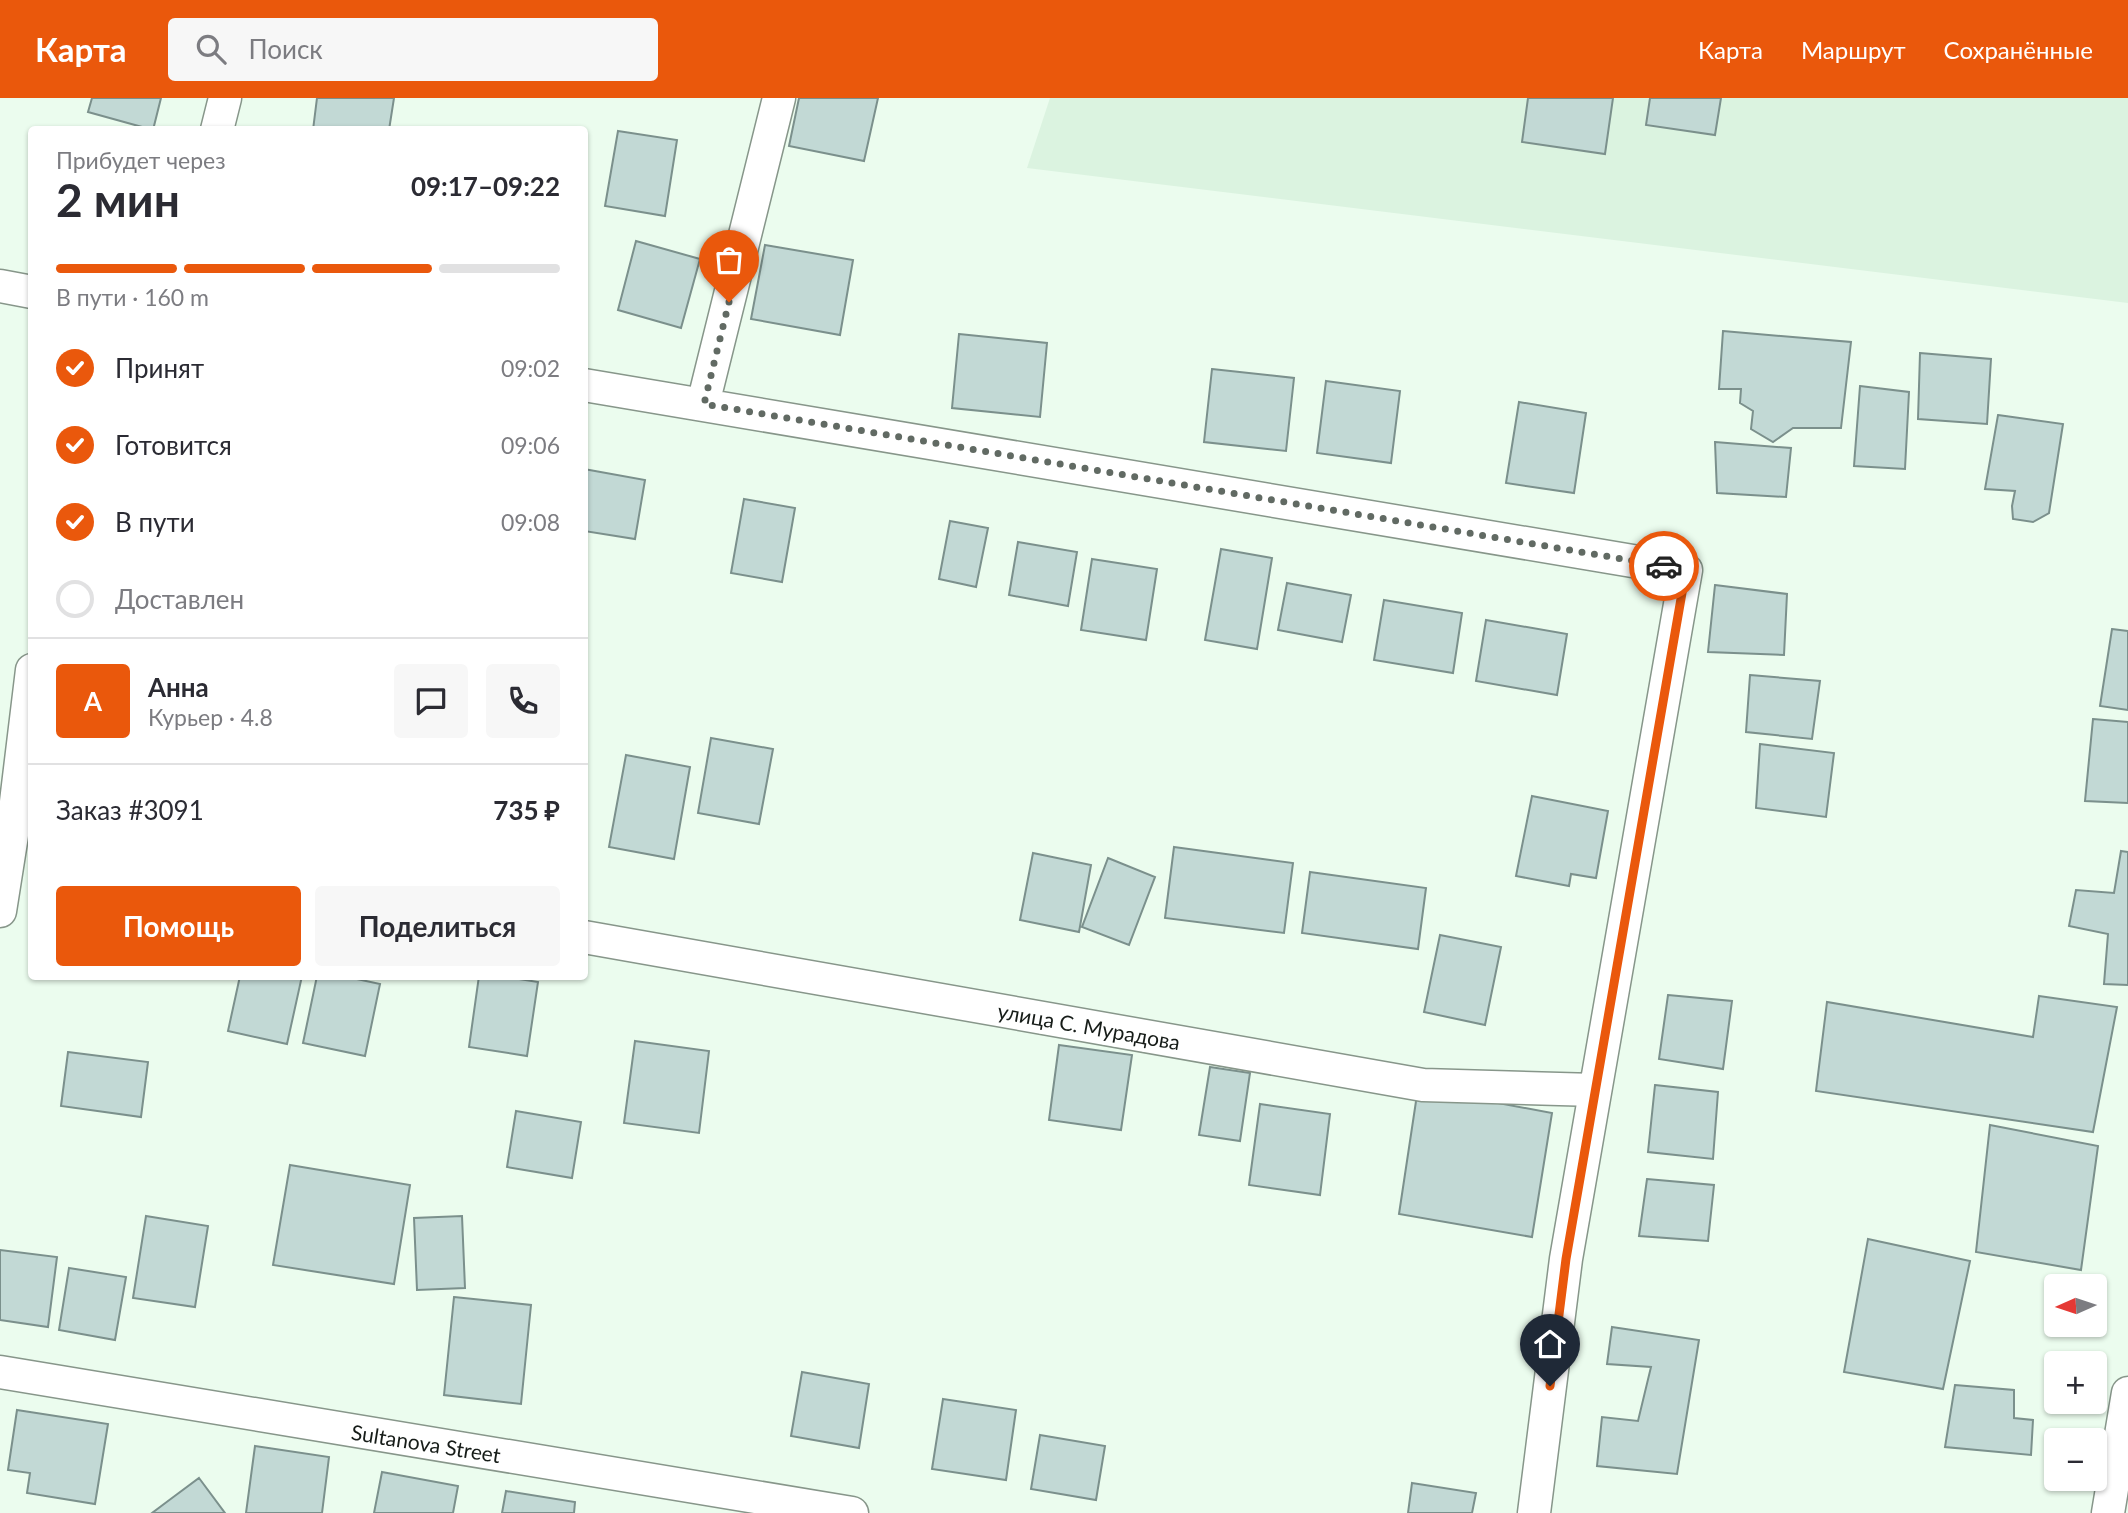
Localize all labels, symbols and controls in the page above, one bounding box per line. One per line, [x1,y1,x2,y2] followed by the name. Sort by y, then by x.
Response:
[168,18,658,81] search box
[35,29,126,69] text: Карта
[192,30,230,68] icon: search
[248,33,323,65] text: Поиск
[1698,35,1763,64] text: Карта
[1801,35,1906,64] text: Маршрут
[1944,35,2093,64] text: Сохранённые
[56,146,226,174] text: Прибудет через
[411,170,560,202] text: 09:17–09:22
[56,172,180,227] text: 2 мин
[699,230,759,302] pin
[710,241,748,279] icon: bag
[56,283,209,311] text: В пути · 160 m
[56,349,94,387] icon: check
[115,352,204,384] text: Принят
[501,354,560,382] text: 09:02
[56,426,94,464] icon: check
[115,429,232,461] text: Готовится
[501,431,560,459] text: 09:06
[56,503,94,541] icon: check
[115,506,195,538] text: В пути
[501,508,560,536] text: 09:08
[1629,531,1699,601] courier
[1645,547,1683,585] icon: car
[115,583,244,615] text: Доставлен
[394,664,468,738] button: chat
[486,664,560,738] button: phone
[148,671,209,703] text: Анна
[84,685,102,717] text: А
[148,703,273,731] text: Курьер · 4.8
[56,794,204,826] text: Заказ #3091
[493,794,560,826] text: 735 ₽
[56,886,301,966] button: Помощь
[315,886,560,966] button: Поделиться
[996,998,1182,1054] street label: улица С. Мурадова
[2044,1274,2107,1337] north arrow
[2044,1274,2107,1491] map controls
[1520,1314,1580,1386] pin
[1531,1325,1569,1363] icon: home
[2044,1351,2107,1414] button: +
[350,1419,503,1467] street label: Sultanova Street
[2044,1428,2107,1491] button: −

